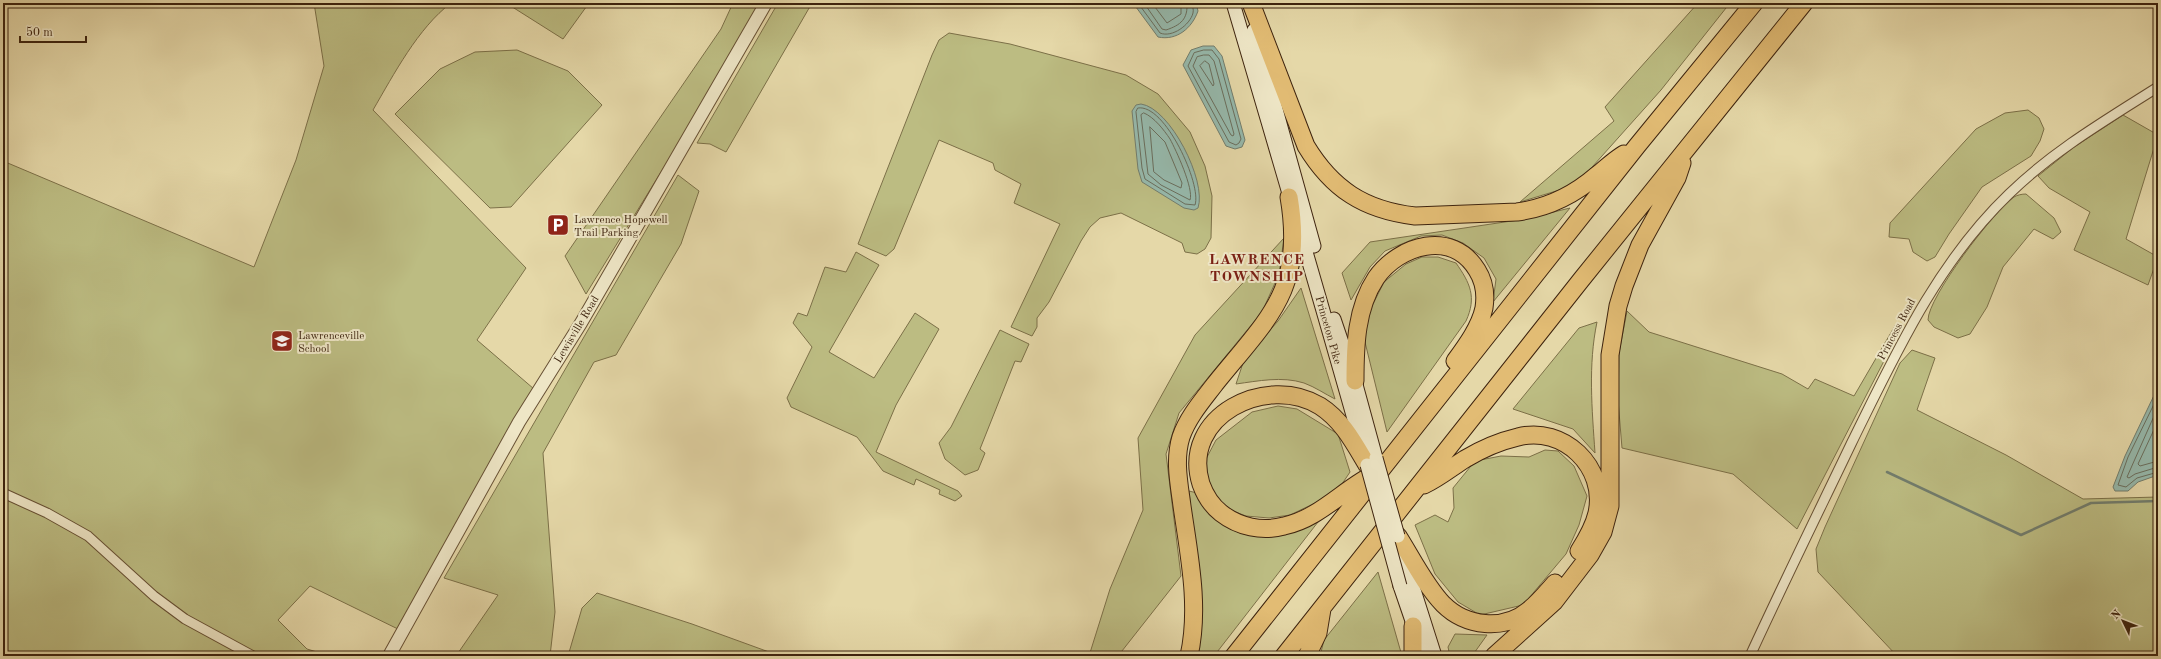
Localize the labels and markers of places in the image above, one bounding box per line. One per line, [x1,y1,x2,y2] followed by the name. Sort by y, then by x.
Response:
[545,212,571,238] parking icon: Lawrence Hopewell Trail Parking
[574,215,667,239] place label: Lawrence Hopewell Trail Parking
[269,328,295,354] school or university icon: Lawrenceville School
[298,331,364,355] place label: Lawrenceville School

